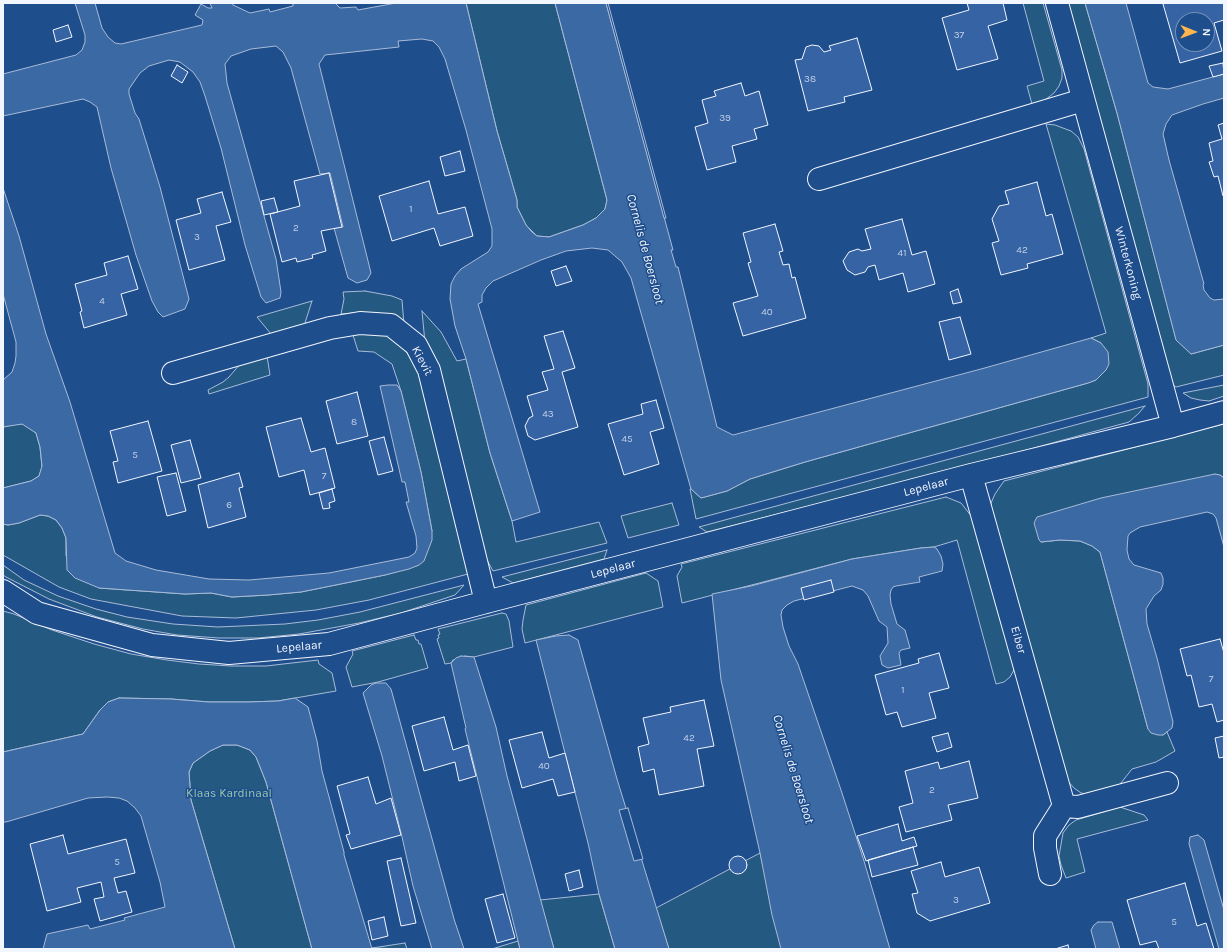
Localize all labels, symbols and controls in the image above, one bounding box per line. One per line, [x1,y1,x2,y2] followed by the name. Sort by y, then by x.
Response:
[1175,12,1215,52] north arrow
[1200,28,1213,36] text: N
[954,29,964,41] house number: 37
[804,73,816,85] house number: 38
[719,112,731,124] house number: 39
[623,192,667,306] water label: Cornelis de Boersloot
[409,203,413,215] house number: 1
[293,222,299,234] house number: 2
[1111,225,1145,301] street label: Winterkoning
[194,231,200,243] house number: 3
[1016,244,1028,256] house number: 42
[898,247,906,259] house number: 41
[99,295,105,307] house number: 4
[761,306,773,318] house number: 40
[408,344,436,378] street label: Kievit
[542,408,554,420] house number: 43
[351,416,357,428] house number: 8
[621,433,633,445] house number: 45
[132,449,138,461] house number: 5
[322,470,326,482] house number: 7
[902,474,950,500] street label: Lepelaar
[226,499,232,511] house number: 6
[589,556,637,582] street label: Lepelaar
[1007,625,1029,655] street label: Eiber
[276,638,322,656] street label: Lepelaar
[1209,673,1213,685] house number: 7
[901,684,905,696] house number: 1
[769,713,817,825] water label: Cornelis de Boersloot
[683,732,695,744] house number: 42
[538,760,550,772] house number: 40
[929,784,935,796] house number: 2
[186,787,272,801] park label: Klaas Kardinaal
[114,856,120,868] house number: 5
[953,894,959,906] house number: 3
[1171,916,1177,928] house number: 5

